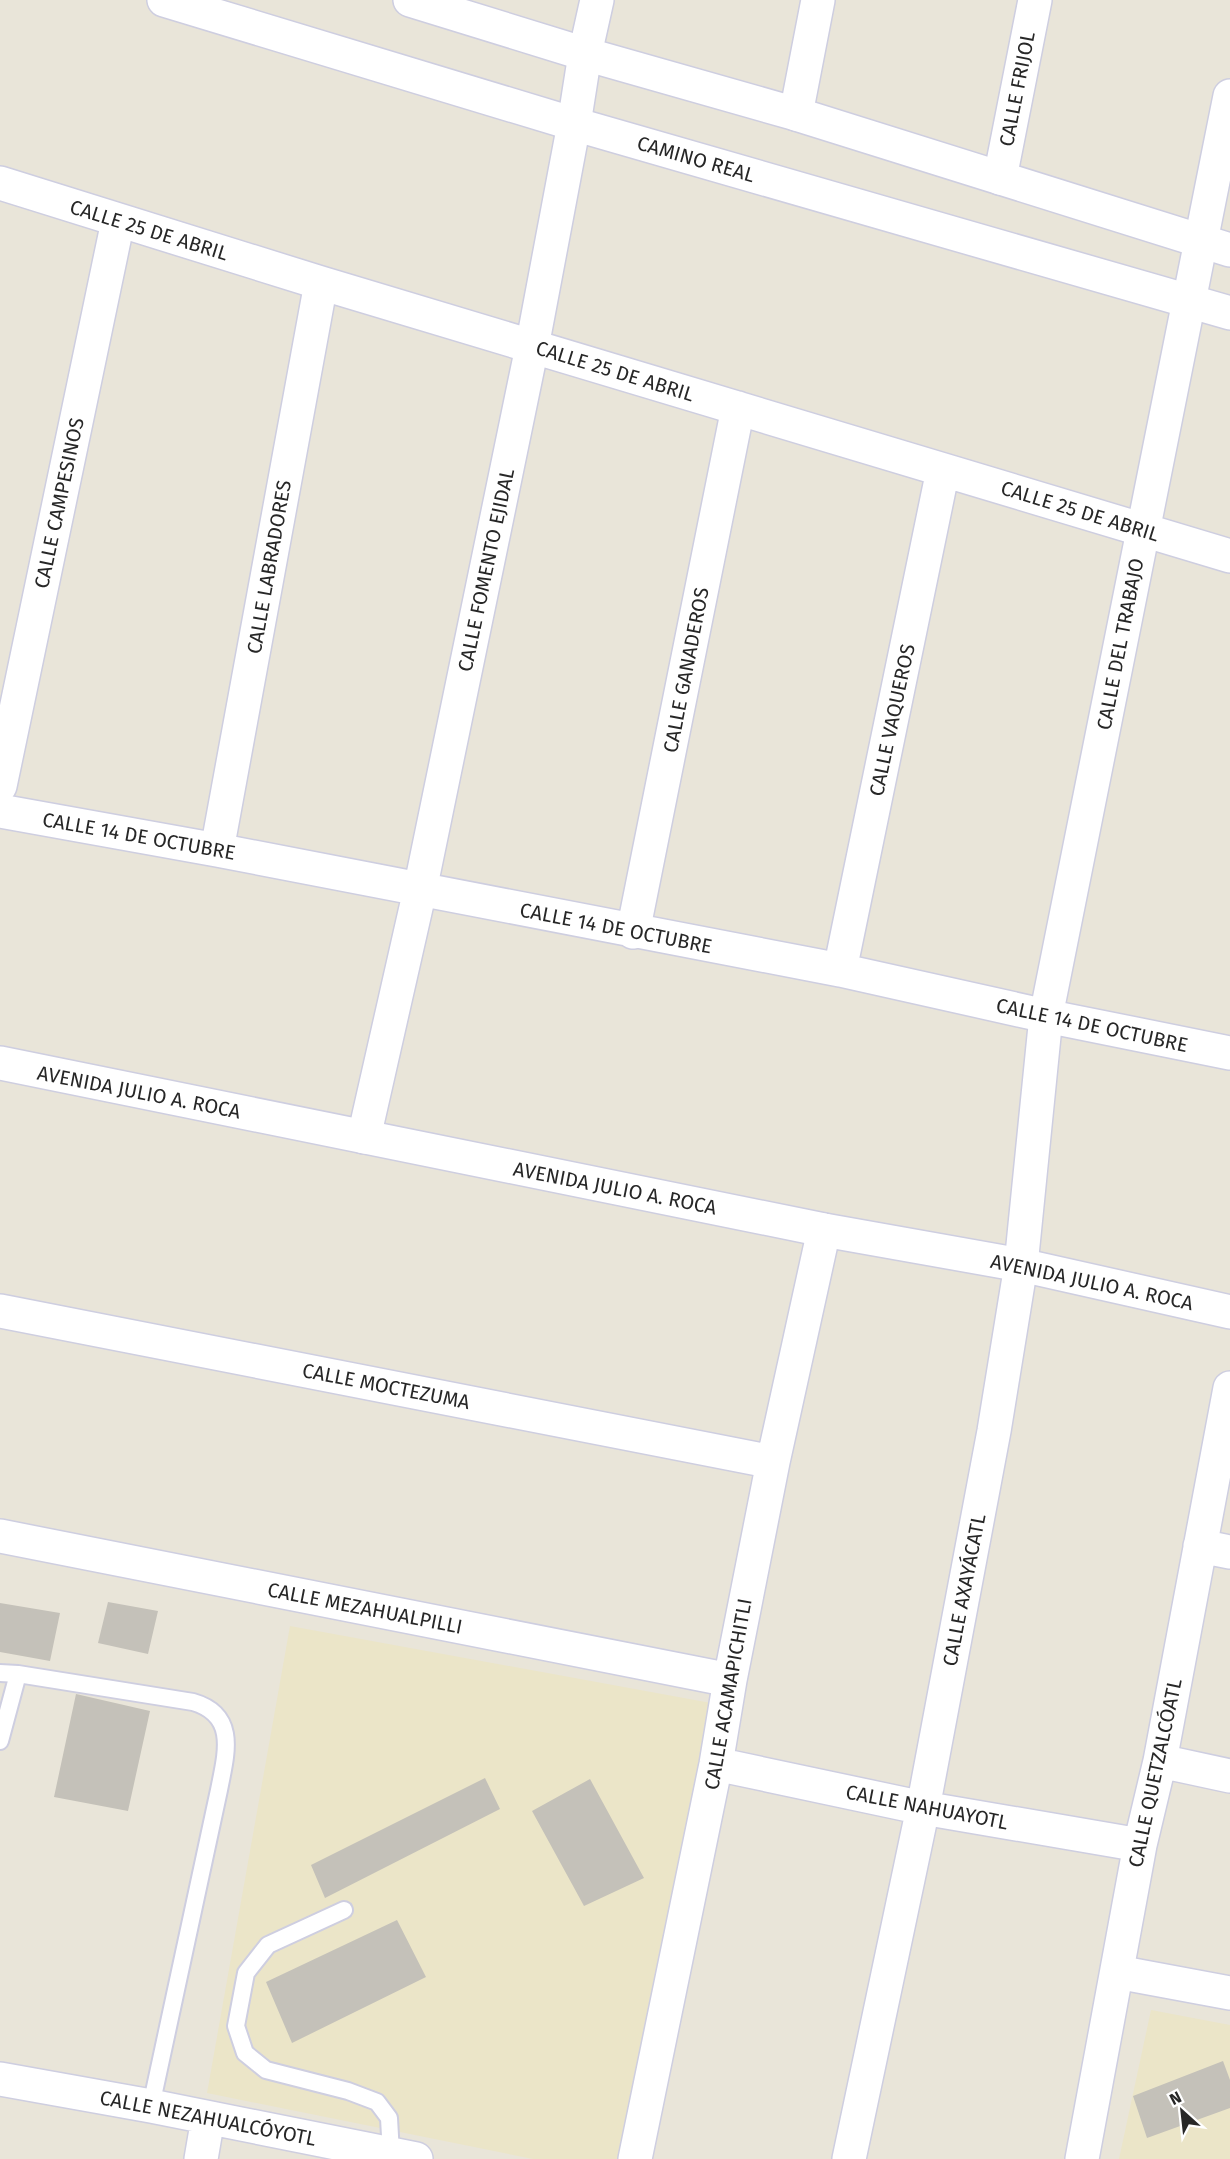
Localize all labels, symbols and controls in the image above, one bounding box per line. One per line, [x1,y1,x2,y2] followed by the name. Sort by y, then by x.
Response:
[994,30,1040,148] street label: CALLE FRIJOL
[634,131,758,187] street label: CAMINO REAL
[67,195,231,265] street label: CALLE 25 DE ABRIL
[533,336,697,406] street label: CALLE 25 DE ABRIL
[29,415,89,591] street label: CALLE CAMPESINOS
[453,466,519,674] street label: CALLE FOMENTO EJIDAL
[998,476,1162,546] street label: CALLE 25 DE ABRIL
[242,478,296,656] street label: CALLE LABRADORES
[1092,556,1148,732] street label: CALLE DEL TRABAJO
[658,585,714,755] street label: CALLE GANADEROS
[864,642,920,798] street label: CALLE VAQUEROS
[41,807,237,865] street label: CALLE 14 DE OCTUBRE
[518,898,714,958] street label: CALLE 14 DE OCTUBRE
[994,993,1190,1057] street label: CALLE 14 DE OCTUBRE
[35,1061,243,1124] street label: AVENIDA JULIO A. ROCA
[511,1157,719,1220] street label: AVENIDA JULIO A. ROCA
[989,1249,1196,1315] street label: AVENIDA JULIO A. ROCA
[300,1358,472,1414] street label: CALLE MOCTEZUMA
[937,1512,991,1668] street label: CALLE AXAYÁCATL
[266,1577,464,1639] street label: CALLE MEZAHUALPILLI
[699,1596,757,1792] street label: CALLE ACAMAPICHITLI
[1123,1676,1187,1870] street label: CALLE QUETZALCÓATL
[844,1780,1010,1834] street label: CALLE NAHUAYOTL
[1152,2081,1212,2141] north arrow
[98,2085,318,2151] street label: CALLE NEZAHUALCÓYOTL
[1166,2087,1184,2109] text: N

